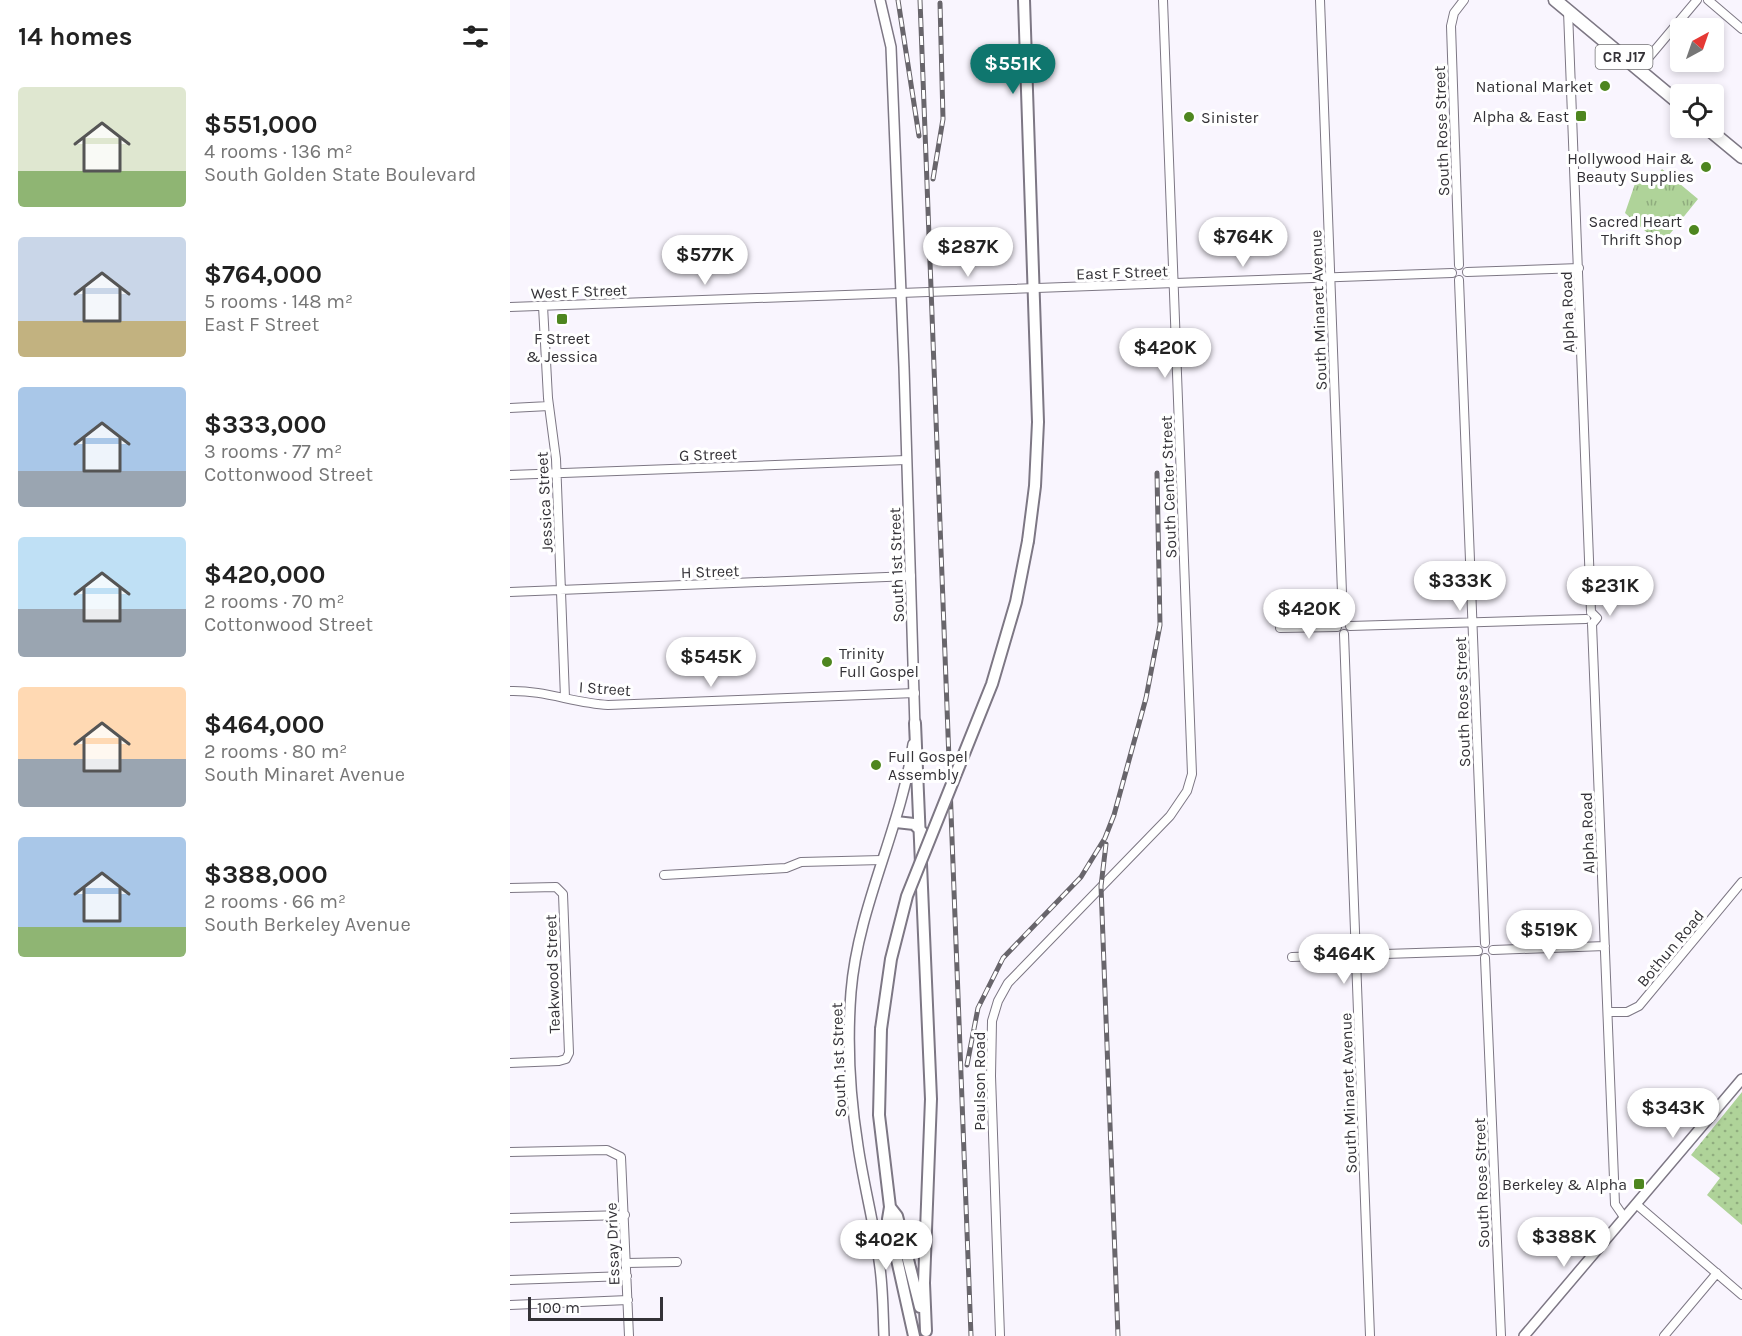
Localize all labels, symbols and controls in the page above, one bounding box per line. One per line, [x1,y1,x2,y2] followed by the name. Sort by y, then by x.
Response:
[1670,18,1724,72] north arrow
[1670,18,1724,138] map controls
[459,20,492,53] icon: filters
[18,21,132,52] text: 14 homes
[971,44,1055,95] pin: $551K
[1596,45,1652,69] road number: CR J17
[984,52,1042,75] text: $551K
[1430,65,1453,197] street label: South Rose Street
[1476,77,1593,96] place label: National Market
[1598,79,1612,93] marker: National Market
[1670,84,1724,138] button: locate
[1473,107,1569,126] place label: Alpha & East
[1201,108,1259,127] place label: Sinister
[204,109,317,140] text: $551,000
[1574,109,1588,123] marker: Alpha & East
[1182,110,1196,124] marker: Sinister
[66,111,138,183] icon: home
[204,140,353,163] text: 4 rooms · 136 m²
[1567,149,1694,186] place label: Hollywood Hair & Beauty Supplies
[1699,160,1713,174] marker: Hollywood Hair & Beauty Supplies
[204,163,476,186] text: South Golden State Boulevard
[1588,212,1682,249] place label: Sacred Heart Thrift Shop
[1201,217,1285,268] pin: $764K
[1687,223,1701,237] marker: Sacred Heart Thrift Shop
[1213,225,1273,248] text: $764K
[926,227,1010,278] pin: $287K
[1306,229,1331,391] street label: South Minaret Avenue
[663,235,747,286] pin: $577K
[937,235,999,258] text: $287K
[676,243,734,266] text: $577K
[204,259,322,290] text: $764,000
[66,261,138,333] icon: home
[1076,261,1168,284] street label: East F Street
[1557,271,1578,353] street label: Alpha Road
[531,280,627,303] street label: West F Street
[204,290,353,313] text: 5 rooms · 148 m²
[555,312,569,326] marker: F Street & Jessica
[204,313,319,336] text: East F Street
[1123,328,1207,379] pin: $420K
[526,329,598,366] place label: F Street & Jessica
[1133,336,1197,359] text: $420K
[204,409,326,440] text: $333,000
[66,411,138,483] icon: home
[1157,415,1180,559] street label: South Center Street
[204,440,342,463] text: 3 rooms · 77 m²
[679,444,737,465] street label: G Street
[532,451,557,553] street label: Jessica Street
[204,463,373,486] text: Cottonwood Street
[885,507,908,623] street label: South 1st Street
[204,559,325,590] text: $420,000
[66,561,138,633] icon: home
[680,561,740,582] street label: H Street
[1418,561,1502,612] pin: $333K
[1568,566,1652,617] pin: $231K
[1428,569,1492,592] text: $333K
[1581,574,1639,597] text: $231K
[1267,589,1351,640] pin: $420K
[204,590,344,613] text: 2 rooms · 70 m²
[1277,597,1341,620] text: $420K
[204,613,373,636] text: Cottonwood Street
[1451,636,1474,768] street label: South Rose Street
[669,637,753,688] pin: $545K
[839,644,919,681] place label: Trinity Full Gospel
[680,645,742,668] text: $545K
[820,655,834,669] marker: Trinity Full Gospel
[578,677,632,700] street label: I Street
[204,709,325,740] text: $464,000
[66,711,138,783] icon: home
[204,740,347,763] text: 2 rooms · 80 m²
[888,747,968,784] place label: Full Gospel Assembly
[869,758,883,772] marker: Full Gospel Assembly
[204,763,405,786] text: South Minaret Avenue
[1577,792,1598,874] street label: Alpha Road
[204,859,328,890] text: $388,000
[66,861,138,933] icon: home
[204,890,346,913] text: 2 rooms · 66 m²
[1633,906,1708,991] street label: Bothun Road
[1507,910,1591,961] pin: $519K
[204,913,411,936] text: South Berkeley Avenue
[541,914,564,1034] street label: Teakwood Street
[1520,918,1578,941] text: $519K
[1302,934,1386,985] pin: $464K
[1313,942,1375,965] text: $464K
[827,1002,850,1118] street label: South 1st Street
[1336,1012,1361,1174] street label: South Minaret Avenue
[970,1031,989,1131] street label: Paulson Road
[1631,1088,1715,1139] pin: $343K
[1641,1096,1705,1119] text: $343K
[1470,1117,1493,1249] street label: South Rose Street
[1502,1175,1627,1194] place label: Berkeley & Alpha
[1632,1177,1646,1191] marker: Berkeley & Alpha
[602,1202,623,1286] street label: Essay Drive
[1522,1217,1606,1268] pin: $388K
[844,1220,928,1271] pin: $402K
[1531,1225,1597,1248] text: $388K
[854,1228,918,1251] text: $402K
[528,1294,663,1322] scale bar
[537,1298,580,1317] text: 100 m

